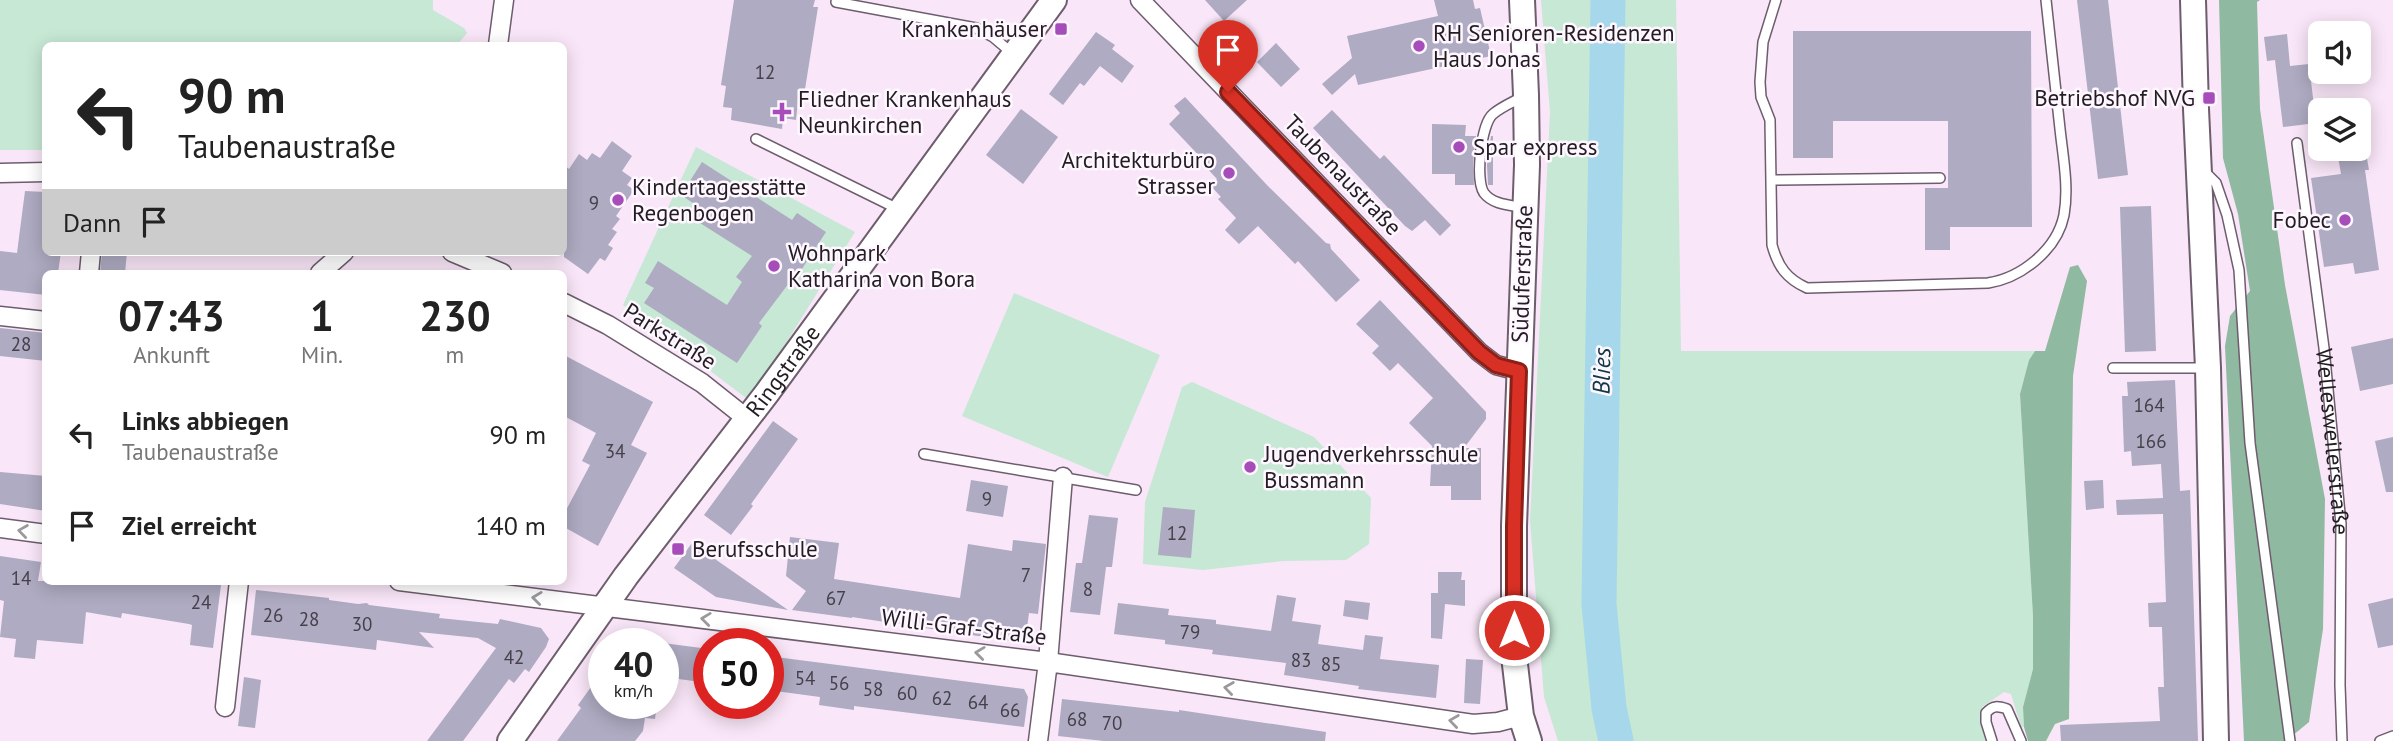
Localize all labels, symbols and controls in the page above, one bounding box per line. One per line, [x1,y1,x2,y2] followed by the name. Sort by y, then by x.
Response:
[901,14,1047,43] place label: Krankenhäuser
[1433,18,1675,73] place label: RH Senioren-Residenzen Haus Jonas
[1198,20,1258,92] pin
[1053,21,1069,37] marker: Krankenhäuser
[2308,21,2371,161] map controls
[2308,21,2371,84] button: sound
[1209,31,1247,69] icon: arrive
[1411,38,1427,54] marker: RH Senioren-Residenzen Haus Jonas
[755,60,775,84] house number: 12
[178,63,285,127] text: 90 m
[63,70,154,161] icon: left
[2034,83,2195,112] place label: Betriebshof NVG
[798,84,1011,139] place label: Fliedner Krankenhaus Neunkirchen
[2201,90,2217,106] marker: Betriebshof NVG
[2308,98,2371,161] button: layers
[772,102,792,122] marker: Fliedner Krankenhaus Neunkirchen
[1279,108,1408,241] street label: Taubenaustraße
[178,125,396,167] text: Taubenaustraße
[1473,132,1597,161] place label: Spar express
[1451,139,1467,155] marker: Spar express
[1061,145,1215,200] place label: Architekturbüro Strasser
[1221,165,1237,181] marker: Architekturbüro Strasser
[632,172,806,227] place label: Kindertagesstätte Regenbogen
[589,191,599,215] house number: 9
[610,192,626,208] marker: Kindertagesstätte Regenbogen
[135,203,173,241] icon: arrive
[1505,205,1538,343] street label: Süduferstraße
[2273,205,2331,234] place label: Fobec
[63,206,121,239] text: Dann
[2337,212,2353,228] marker: Fobec
[788,238,975,293] place label: Wohnpark Katharina von Bora
[766,258,782,274] marker: Wohnpark Katharina von Bora
[118,288,225,343] text: 07:43
[310,288,334,343] text: 1
[419,288,491,343] text: 230
[618,296,722,376] street label: Parkstraße
[739,319,826,422] street label: Ringstraße
[11,332,31,356] house number: 28
[133,340,210,369] text: Ankunft
[301,340,343,369] text: Min.
[446,340,464,369] text: m
[1586,347,1617,395] water label: Blies
[2310,347,2356,535] street label: Wellesweilerstraße
[2133,393,2165,417] house number: 164
[122,404,289,437] text: Links abbiegen
[63,416,101,454] icon: left
[490,418,546,451] text: 90 m
[2135,429,2167,453] house number: 166
[122,437,279,466] text: Taubenaustraße
[605,439,625,463] house number: 34
[1263,439,1478,494] place label: Jugendverkehrsschule Bussmann
[1242,459,1258,475] marker: Jugendverkehrsschule Bussmann
[982,487,992,511] house number: 9
[63,507,101,545] icon: arrive
[122,509,257,542] text: Ziel erreicht
[475,509,546,542] text: 140 m
[1167,521,1187,545] house number: 12
[17,524,29,539] one-way arrow
[692,534,818,563] place label: Berufsschule
[670,541,686,557] marker: Berufsschule
[1021,563,1031,587] house number: 7
[11,566,31,590] house number: 14
[1083,577,1093,601] house number: 8
[826,586,846,610] house number: 67
[191,590,211,614] house number: 24
[531,591,543,606] one-way arrow
[1477,593,1551,667] position arrow
[880,602,1048,651] street label: Willi-Graf-Straße
[263,603,283,627] house number: 26
[299,607,319,631] house number: 28
[700,611,712,626] one-way arrow
[352,612,372,636] house number: 30
[1180,620,1200,644] house number: 79
[693,628,784,719] speed limit sign: 50
[614,641,653,687] text: 40
[504,645,524,669] house number: 42
[974,646,986,661] one-way arrow
[1291,648,1311,672] house number: 83
[1321,652,1341,676] house number: 85
[795,666,815,690] house number: 54
[829,671,849,695] house number: 56
[863,677,883,701] house number: 58
[614,679,653,702] text: km/h
[897,681,917,705] house number: 60
[1223,681,1235,696] one-way arrow
[932,686,952,710] house number: 62
[968,690,988,714] house number: 64
[1000,698,1020,722] house number: 66
[1067,707,1087,731] house number: 68
[1102,711,1122,735] house number: 70
[1448,714,1460,729] one-way arrow

